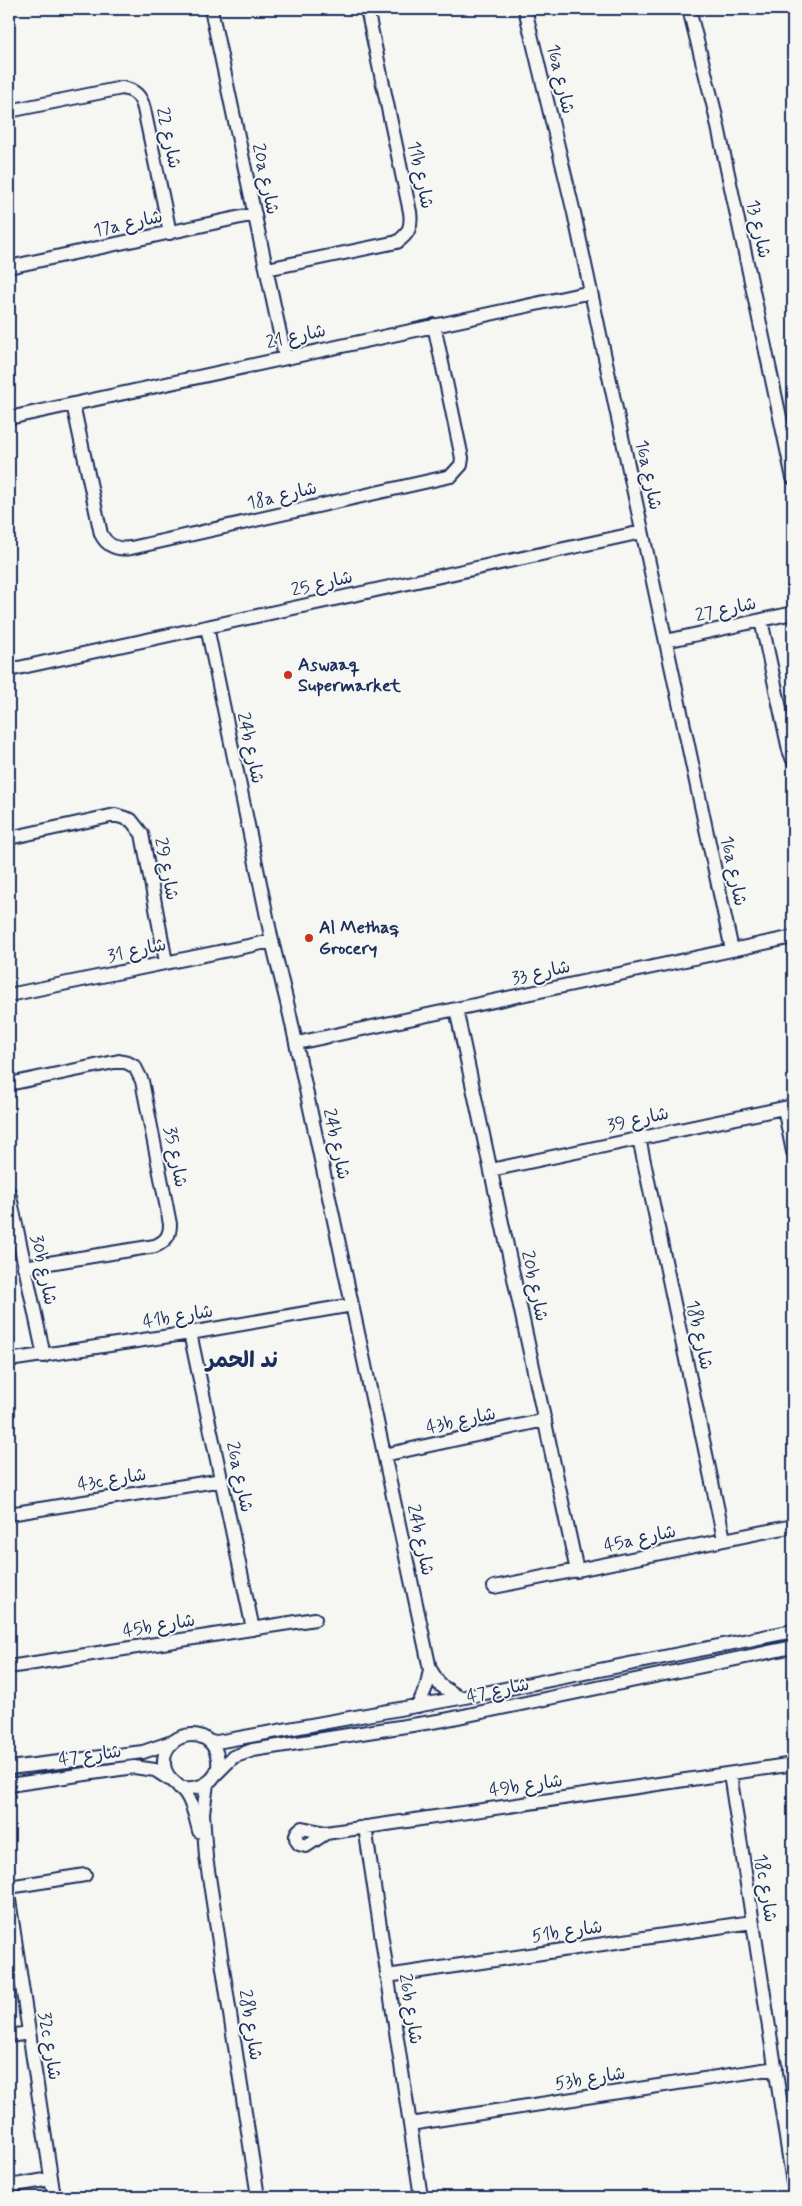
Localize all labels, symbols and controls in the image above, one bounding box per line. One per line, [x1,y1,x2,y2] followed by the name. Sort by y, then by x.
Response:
[540,42,580,116] street label: 16a شارع
[150,105,186,171] street label: شارع 22
[401,139,439,211] street label: 11b شارع
[246,141,284,217] street label: 20a شارع
[740,197,776,261] street label: شارع 13
[91,205,165,243] street label: 17a شارع
[264,319,328,355] street label: شارع 21
[629,438,667,512] street label: 16a شارع
[245,476,319,516] street label: 18a شارع
[289,565,355,603] street label: شارع 25
[693,592,759,628] street label: شارع 27
[298,653,401,698] place label: Aswaaq Supermarket
[282,669,294,681] marker: Aswaaq Supermarket
[231,710,269,786] street label: 24b شارع
[714,834,752,908] street label: 16a شارع
[148,836,184,902] street label: شارع 29
[319,916,399,961] place label: Al Methaq Grocery
[303,932,315,944] marker: Al Methaq Grocery
[105,933,169,969] street label: شارع 31
[509,955,573,991] street label: شارع 33
[605,1102,671,1138] street label: شارع 39
[317,1106,355,1182] street label: 24b شارع
[157,1125,193,1189] street label: شارع 35
[24,1233,62,1307] street label: 30b شارع
[515,1248,553,1324] street label: 20b شارع
[680,1298,718,1372] street label: 18b شارع
[141,1300,215,1334] street label: 41b شارع
[204,1347,278,1375] district label: ند الحمر
[424,1402,498,1440] street label: 43b شارع
[220,1439,258,1515] street label: 26a شارع
[76,1463,148,1497] street label: 43c شارع
[401,1502,439,1578] street label: 24b شارع
[602,1520,678,1558] street label: 45a شارع
[121,1608,197,1644] street label: 45b شارع
[465,1673,531,1709] street label: شارع 47
[57,1740,123,1772] street label: شارع 47
[488,1769,564,1803] street label: 49b شارع
[748,1852,782,1924] street label: 18c شارع
[530,1915,604,1949] street label: 51b شارع
[393,1972,427,2046] street label: 26b شارع
[233,1988,267,2062] street label: 28b شارع
[32,2010,66,2082] street label: 32c شارع
[553,2062,627,2096] street label: 53b شارع

